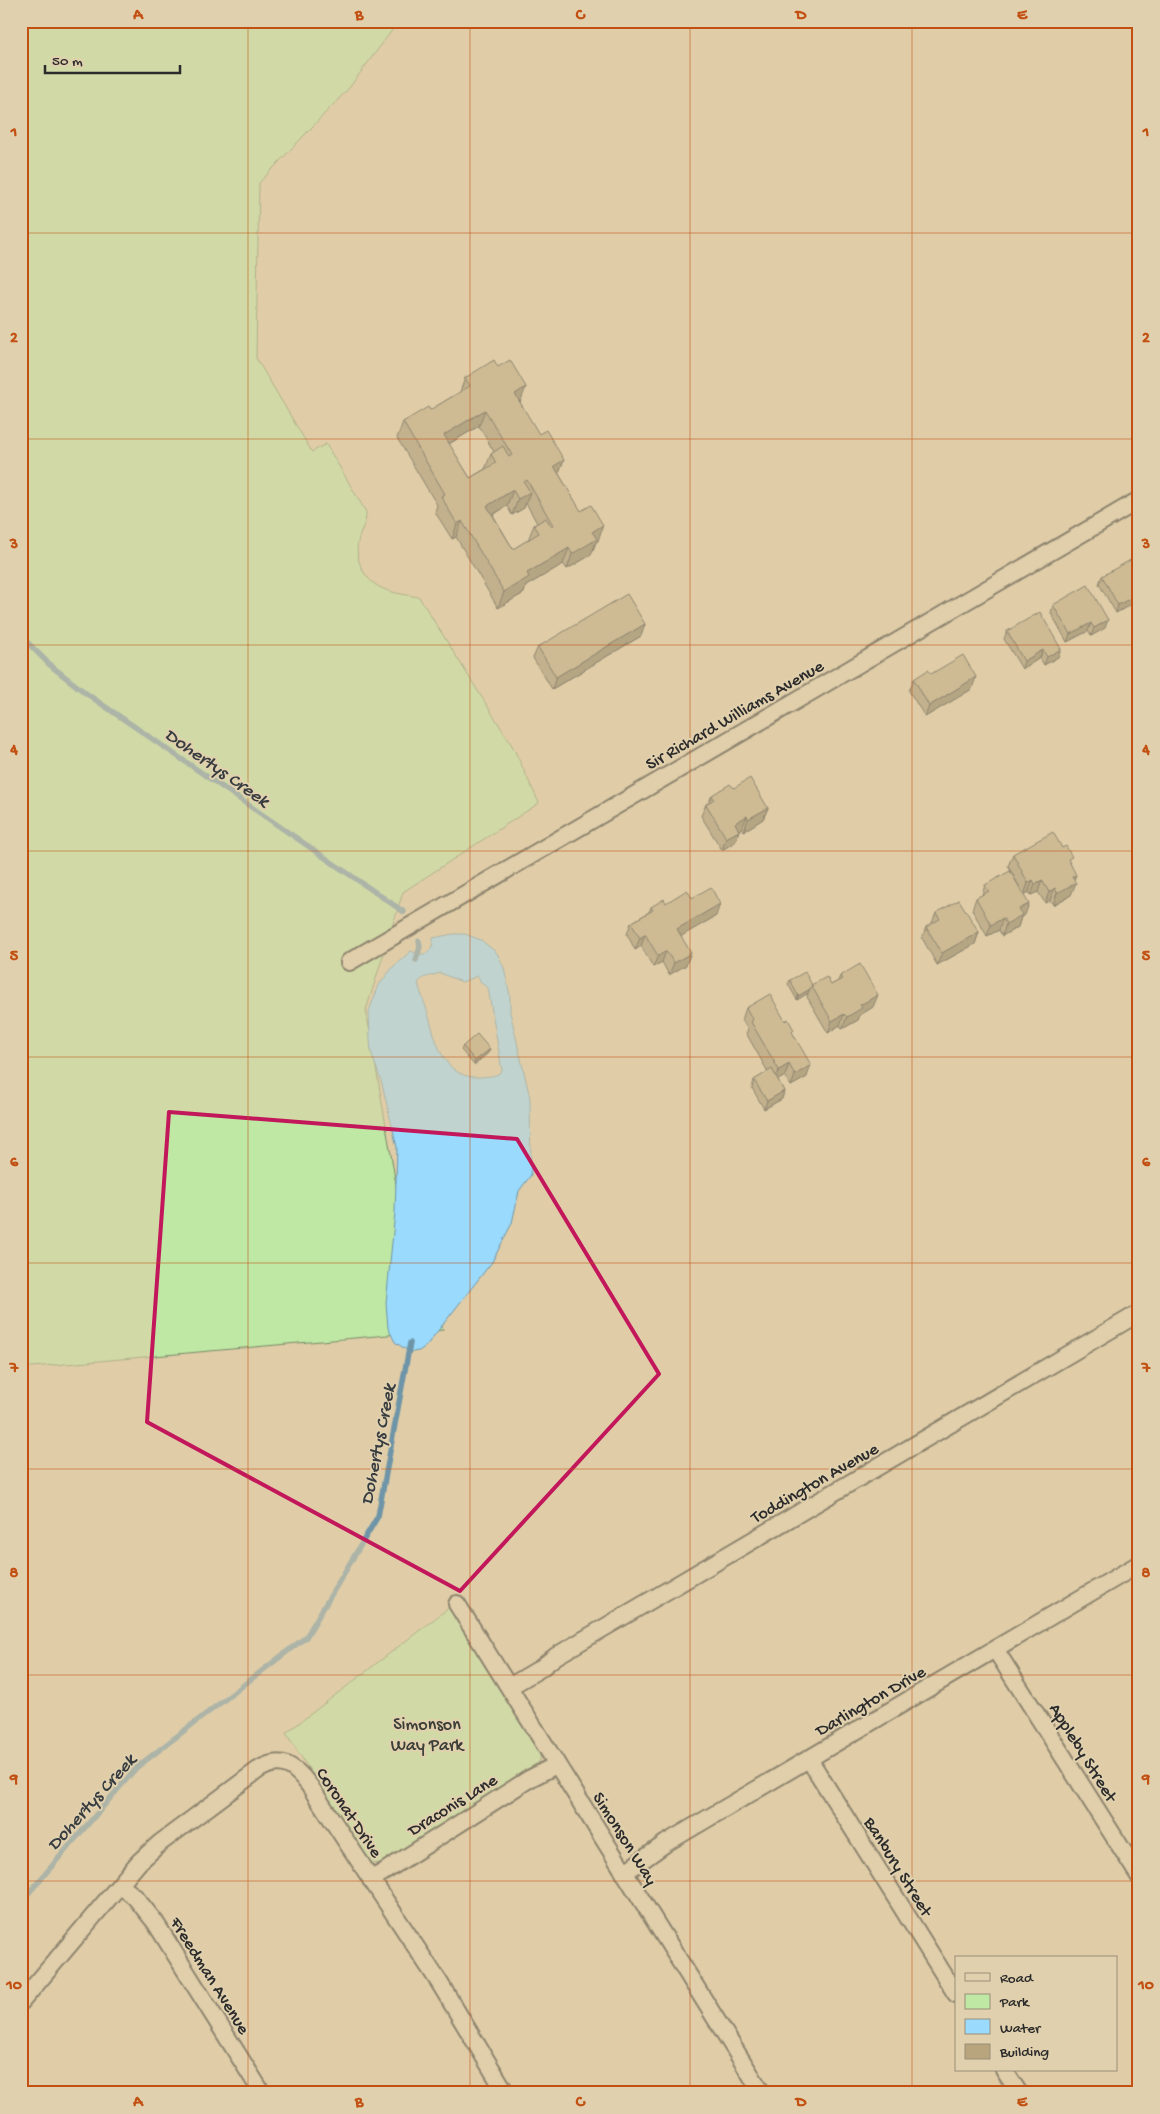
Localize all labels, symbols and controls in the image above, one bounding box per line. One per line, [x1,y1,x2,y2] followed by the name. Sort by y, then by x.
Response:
[132,7,144,26] text: A
[354,7,364,26] text: B
[575,7,586,26] text: C
[794,7,807,26] text: D
[1017,7,1028,26] text: E
[45,42,180,74] scale bar
[52,53,83,71] text: 50 m
[10,124,17,143] text: 1
[1142,124,1149,143] text: 1
[10,330,18,349] text: 2
[1142,330,1150,349] text: 2
[9,536,18,555] text: 3
[1141,536,1150,555] text: 3
[643,656,829,776] street label: Sir Richard Williams Avenue
[159,724,274,814] water label: Dohertys Creek
[9,742,18,761] text: 4
[1141,742,1150,761] text: 4
[10,948,19,967] text: 5
[1142,948,1151,967] text: 5
[10,1154,19,1173] text: 6
[1142,1154,1151,1173] text: 6
[9,1360,19,1379] text: 7
[1141,1360,1151,1379] text: 7
[356,1381,403,1507] water label: Dohertys Creek
[747,1439,883,1530] street label: Toddington Avenue
[10,1565,19,1584] text: 8
[1142,1565,1151,1584] text: 8
[812,1662,931,1743] street label: Darlington Drive
[1043,1700,1121,1808] street label: Appleby Street
[391,1715,465,1757] park label: Simonson Way Park
[43,1749,143,1857] water label: Dohertys Creek
[310,1764,386,1863] street label: Coronat Drive
[404,1770,502,1842] street label: Draconis Lane
[9,1771,18,1790] text: 9
[1141,1771,1150,1790] text: 9
[587,1789,661,1890] street label: Simonson Way
[857,1813,937,1922] street label: Banbury Street
[164,1913,254,2039] street label: Freedman Avenue
[955,1956,1118,2072] legend
[1000,1970,1034,1988] text: Road
[5,1977,22,1996] text: 10
[1137,1977,1154,1996] text: 10
[999,1994,1030,2012] text: Park
[1000,2020,1042,2038] text: Water
[999,2044,1049,2062] text: Building
[132,2094,144,2113] text: A
[354,2094,364,2113] text: B
[575,2094,586,2113] text: C
[794,2094,807,2113] text: D
[1017,2094,1028,2113] text: E

